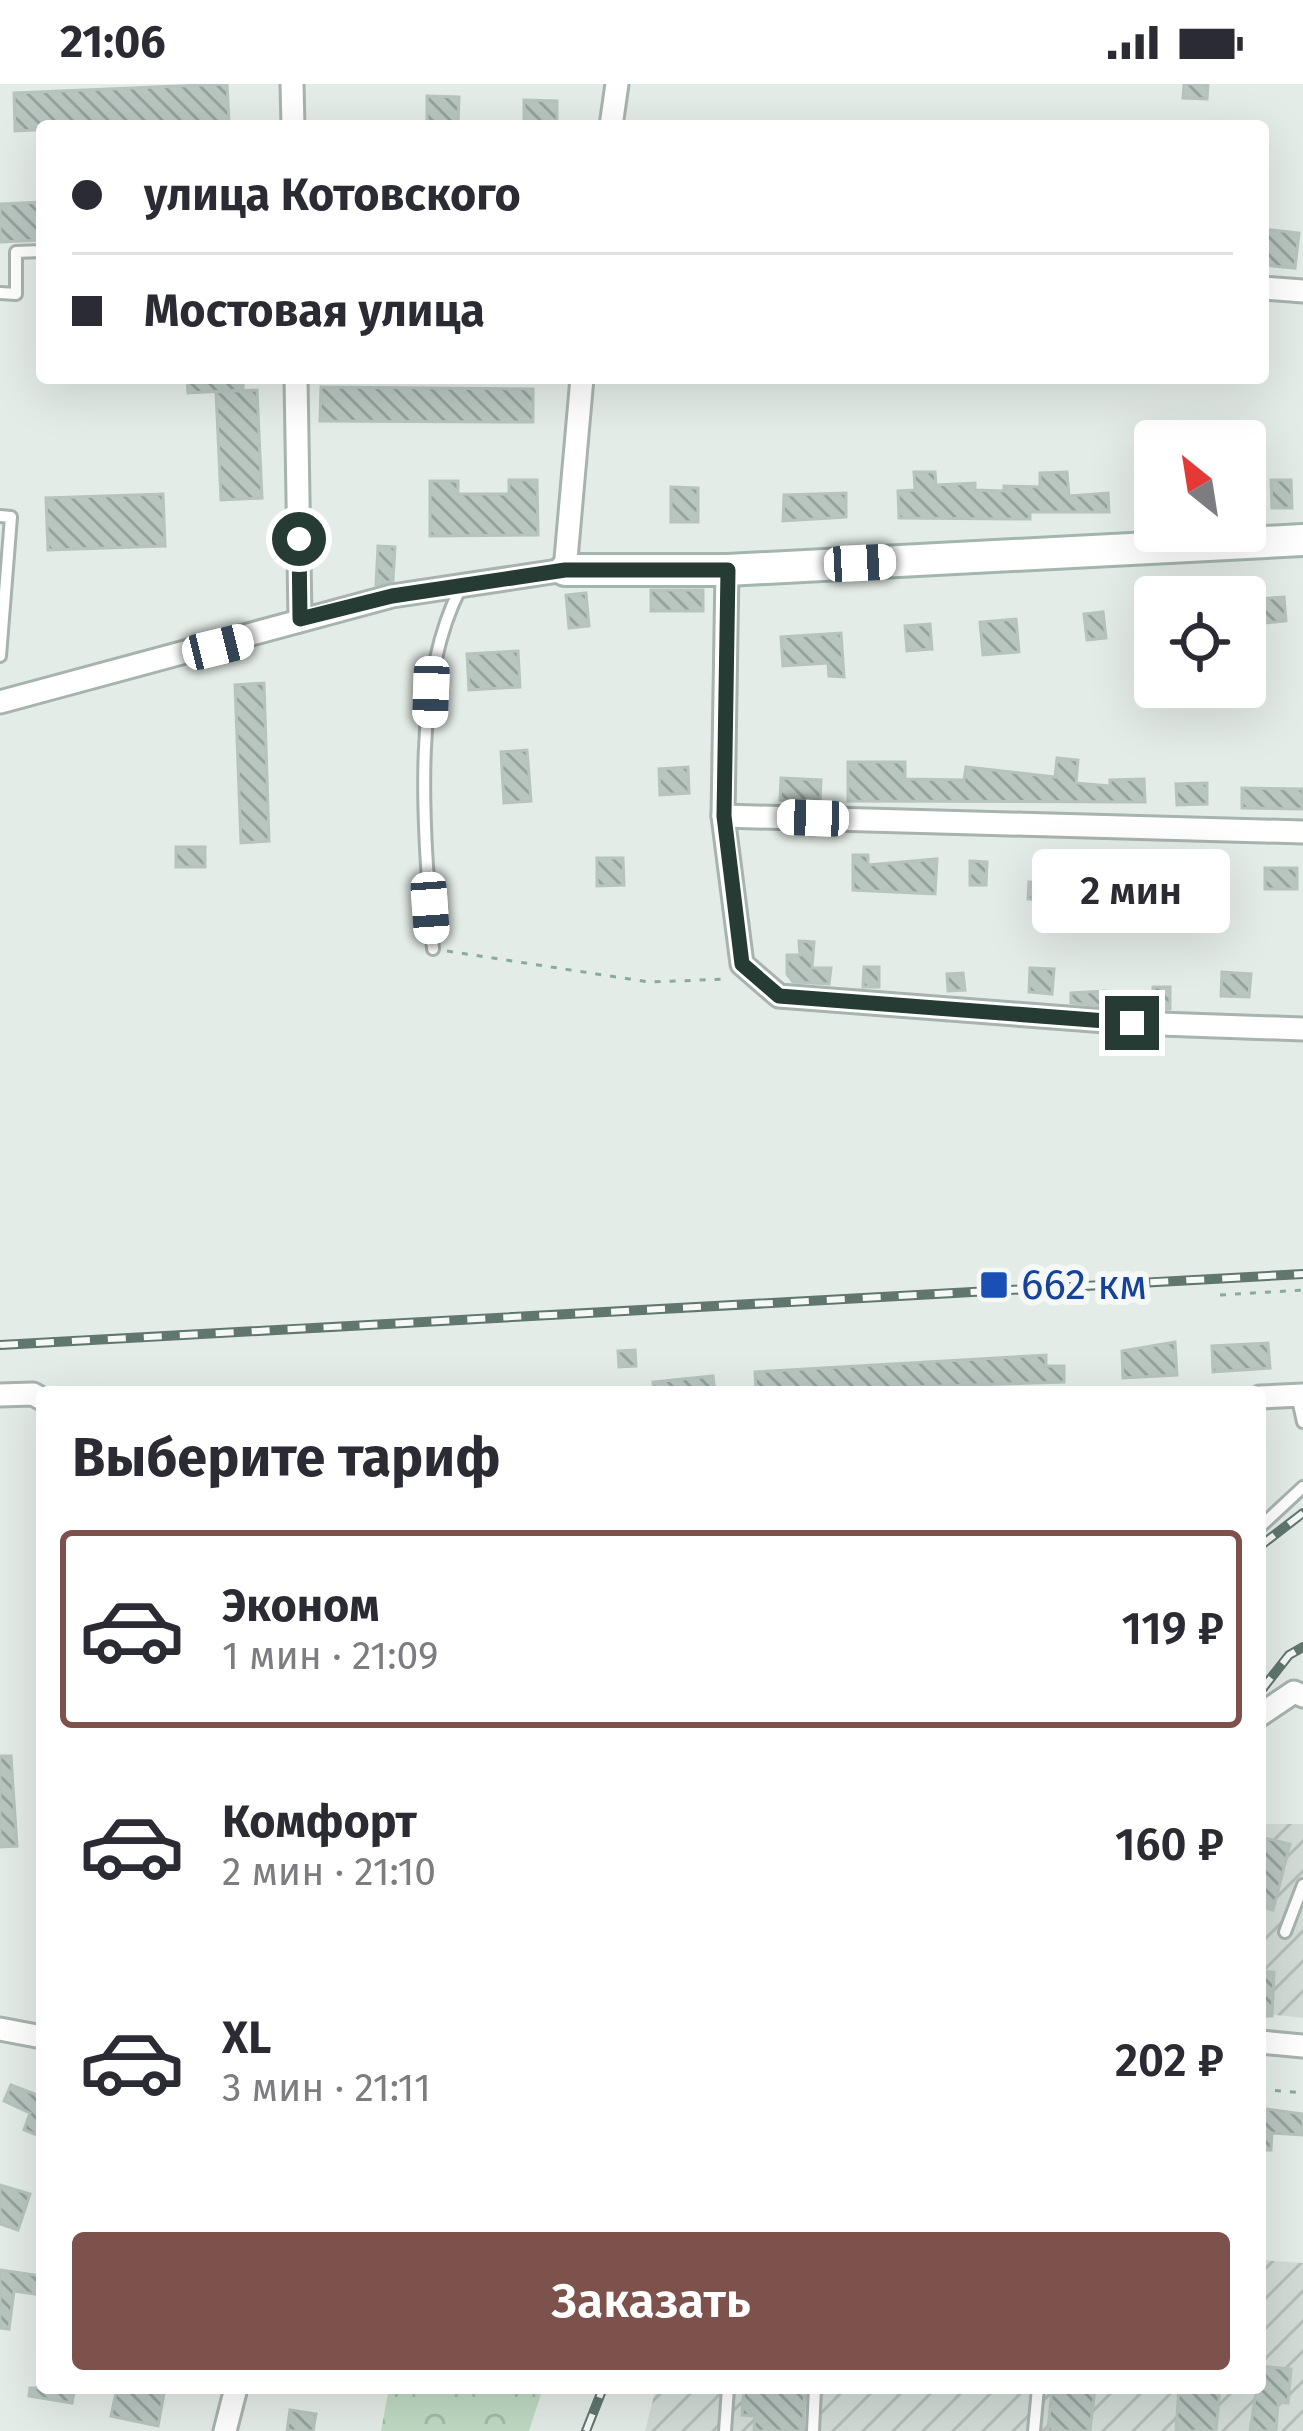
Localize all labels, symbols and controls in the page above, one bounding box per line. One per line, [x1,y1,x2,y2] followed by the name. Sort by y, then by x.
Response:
[60,15,166,69] text: 21:06
[144,168,521,222] text: улица Котовского
[144,284,485,338] text: Мостовая улица
[1134,420,1266,552] north arrow
[1134,420,1266,708] map controls
[272,512,326,566] route start
[823,543,897,583] car
[1134,576,1266,708] button: locate
[179,621,257,673] car
[412,655,450,729] car
[776,799,850,837] car
[1033,849,1231,933] callout: 2 мин
[1080,868,1182,914] text: 2 мин
[410,871,450,945] car
[1105,996,1159,1050] route end
[1021,1260,1147,1310] place label: 662 км
[978,1269,1010,1301] marker: 662 км
[72,1426,500,1490] text: Выберите тариф
[78,1575,186,1683] icon: car
[222,1579,380,1633] text: Эконом
[1121,1602,1224,1656] text: 119 ₽
[222,1633,438,1679] text: 1 мин · 21:09
[78,1791,186,1899] icon: car
[222,1795,417,1849] text: Комфорт
[1115,1818,1224,1872] text: 160 ₽
[222,1849,436,1895] text: 2 мин · 21:10
[78,2007,186,2115] icon: car
[222,2011,271,2065] text: XL
[1115,2034,1224,2088] text: 202 ₽
[222,2065,431,2111] text: 3 мин · 21:11
[72,2232,1230,2370] button: Заказать

